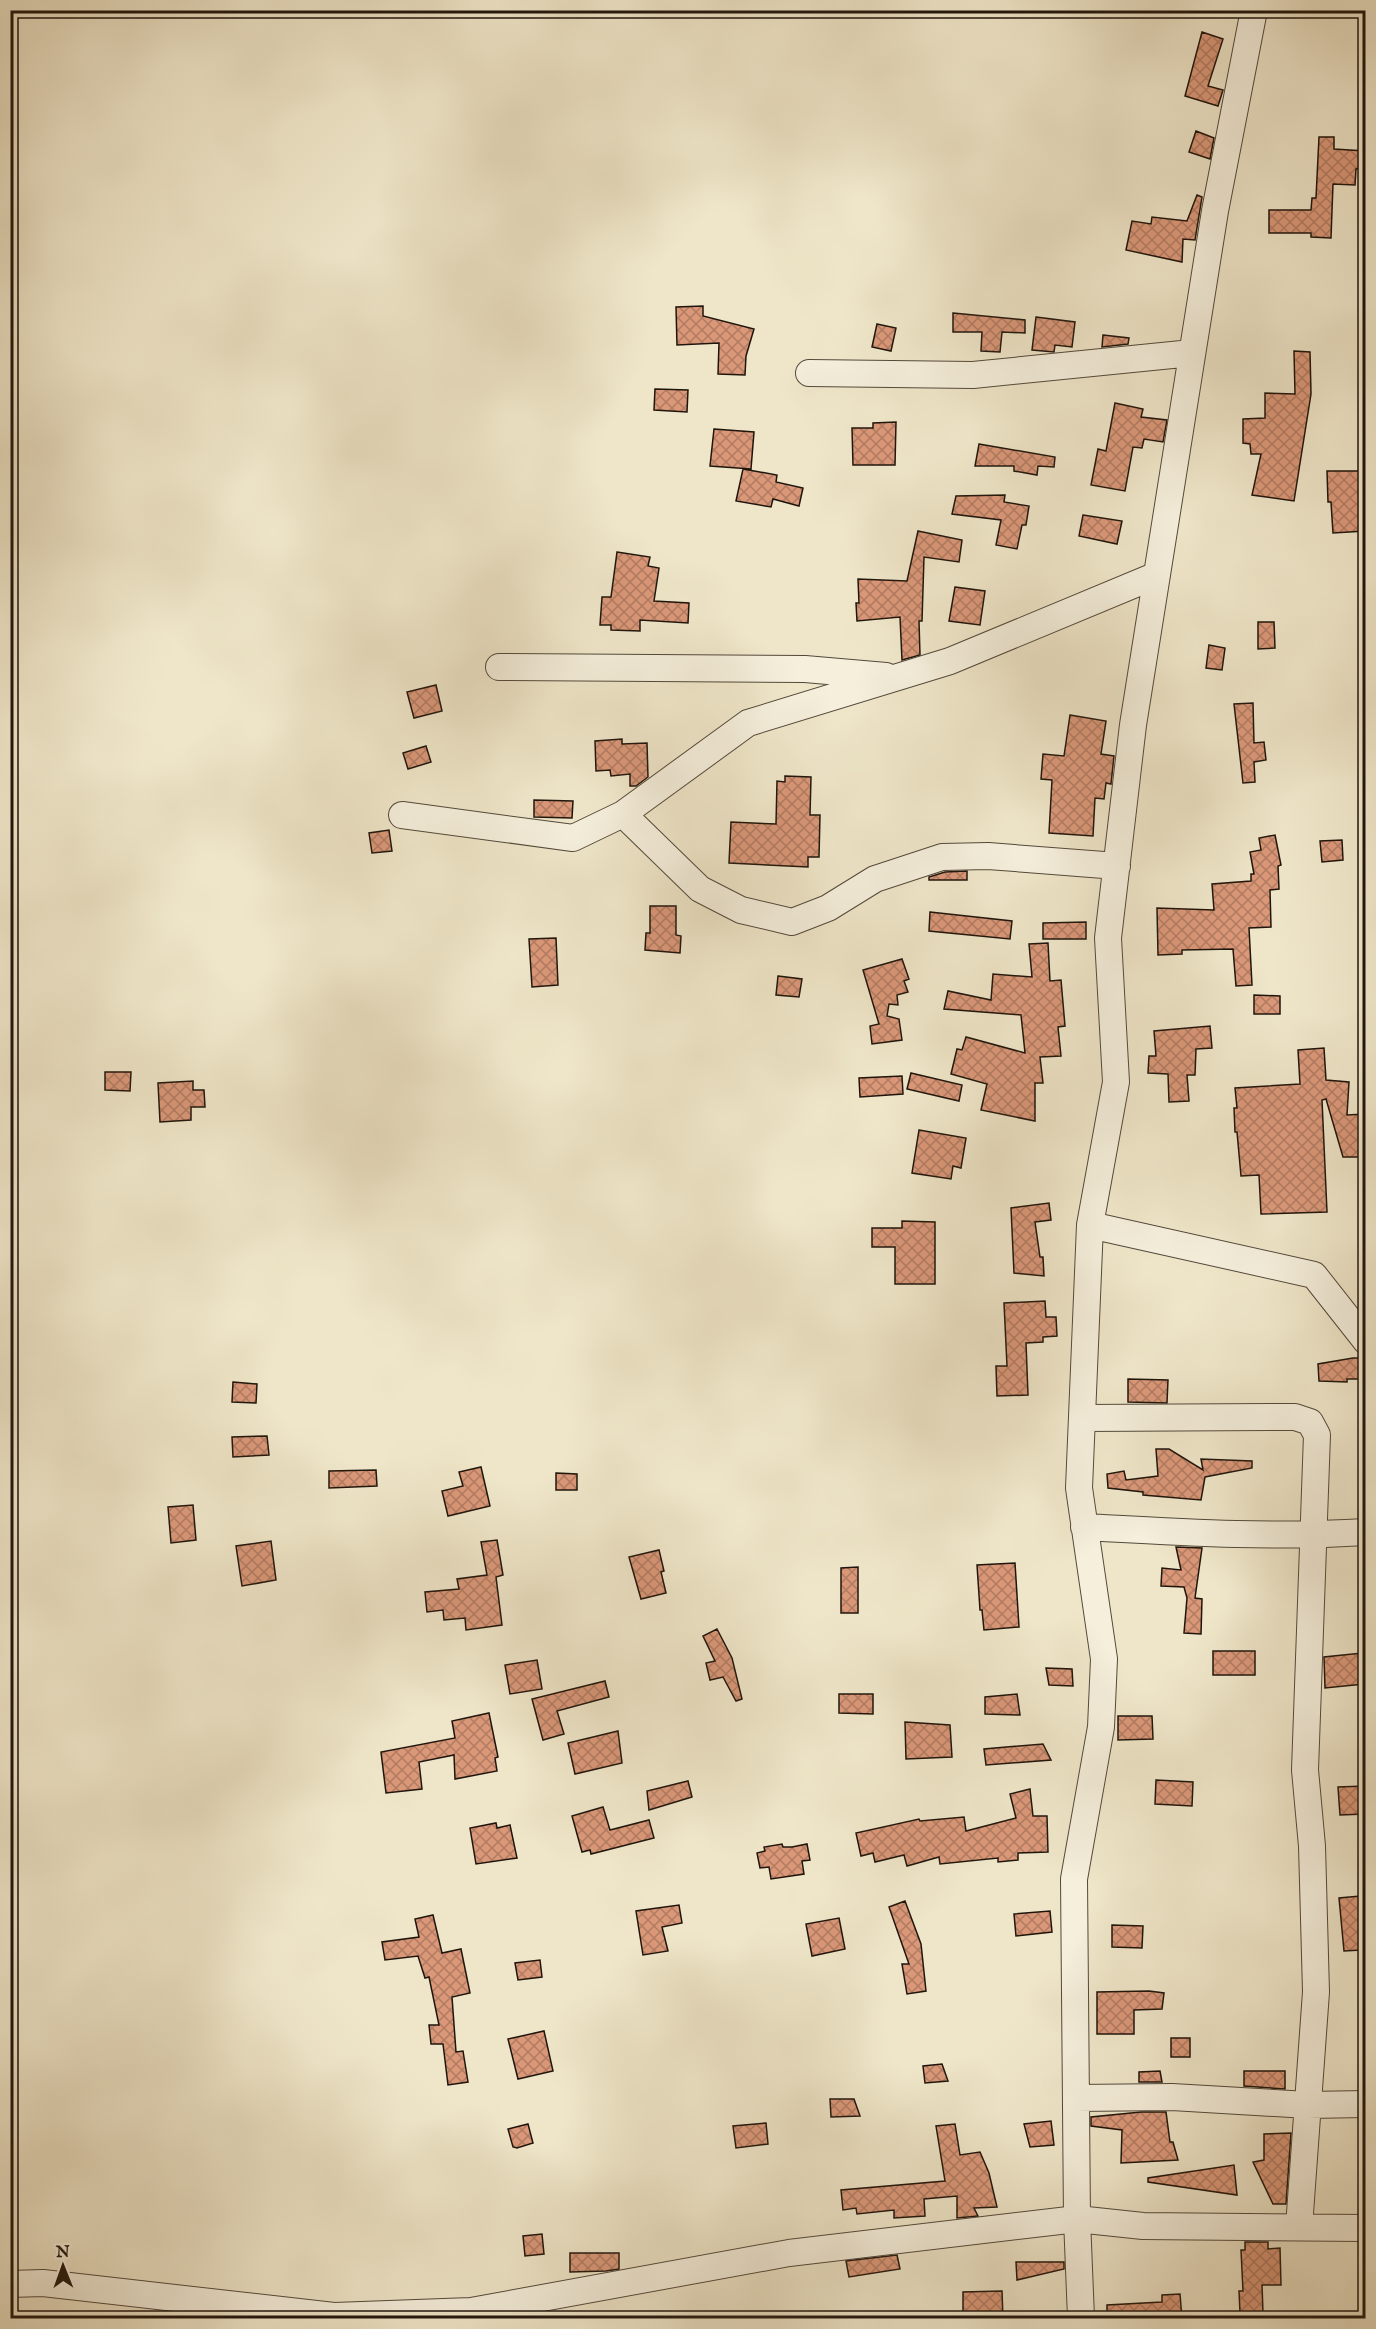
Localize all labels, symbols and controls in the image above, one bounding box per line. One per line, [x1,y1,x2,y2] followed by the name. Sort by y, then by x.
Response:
[33,2236,93,2296] north arrow
[55,2243,70,2263] text: N

